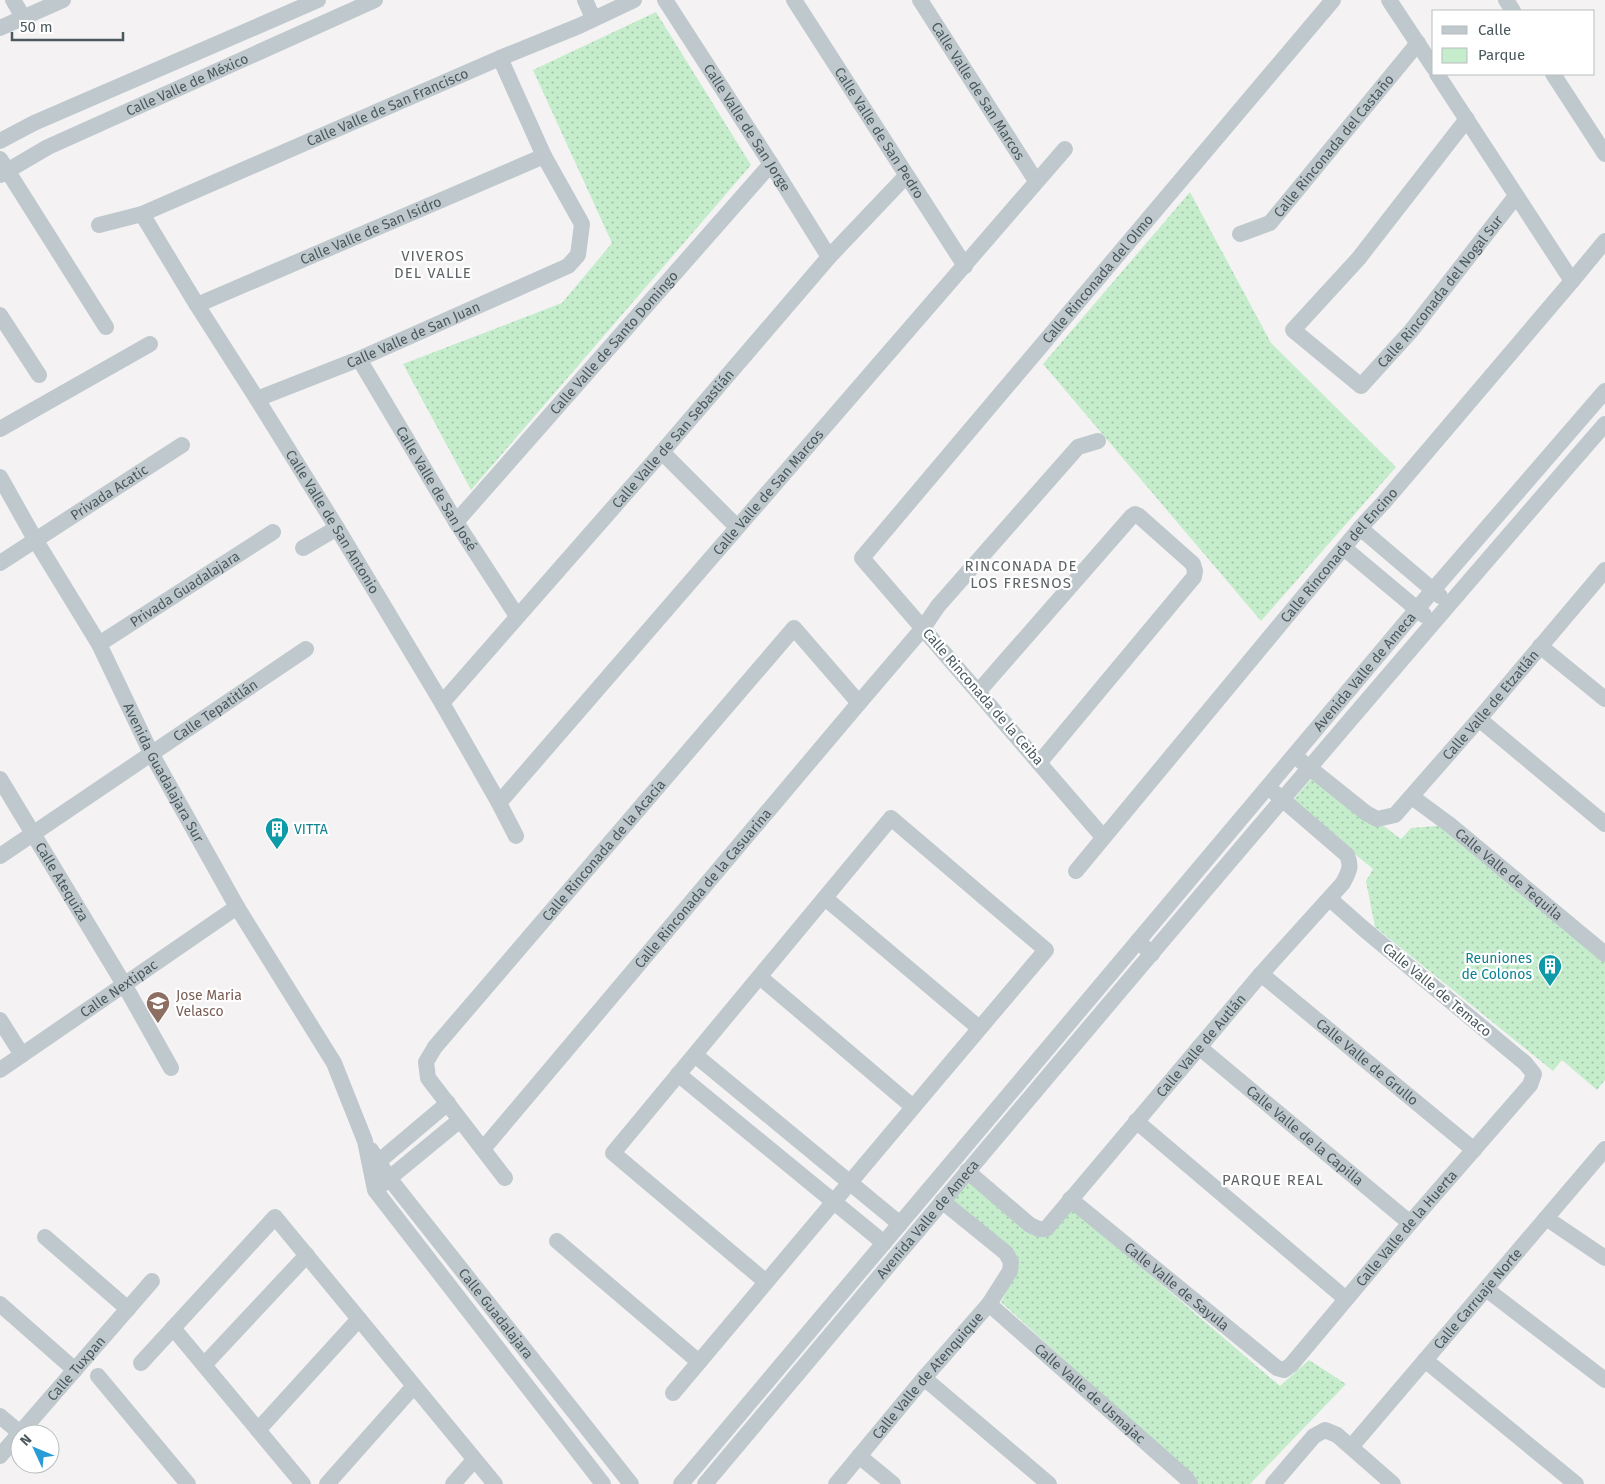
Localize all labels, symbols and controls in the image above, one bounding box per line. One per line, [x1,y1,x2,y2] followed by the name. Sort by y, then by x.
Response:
[12,10,124,42] scale bar
[1432,10,1595,75] legend
[20,18,53,36] text: 50 m
[928,19,1029,163] street label: Calle Valle de San Marcos
[1478,21,1511,39] text: Calle
[1478,46,1525,64] text: Parque
[123,50,251,119] street label: Calle Valle de México
[700,61,795,195] street label: Calle Valle de San Jorge
[304,64,471,150] street label: Calle Valle de San Francisco
[831,64,928,202] street label: Calle Valle de San Pedro
[1270,71,1397,221] street label: Calle Rinconada del Castaño
[297,193,444,268] street label: Calle Valle de San Isidro
[1038,211,1157,347] street label: Calle Rinconada del Olmo
[1373,211,1507,371] street label: Calle Rinconada del Nogal Sur
[394,247,472,282] district label: VIVEROS DEL VALLE
[546,267,682,418] street label: Calle Valle de Santo Domingo
[344,298,483,372] street label: Calle Valle de San Juan
[608,366,738,512] street label: Calle Valle de San Sebastián
[392,423,481,554] street label: Calle Valle de San José
[709,426,827,558] street label: Calle Valle de San Marcos
[282,447,383,597] street label: Calle Valle de San Antonio
[67,461,151,524] street label: Privada Acatic
[1277,484,1401,626] street label: Calle Rinconada del Encino
[127,547,243,630] street label: Privada Guadalajara
[965,557,1077,592] district label: RINCONADA DE LOS FRESNOS
[1310,609,1419,735] street label: Avenida Valle de Ameca
[919,625,1047,769] street label: Calle Rinconada de la Ceiba
[1439,646,1542,763] street label: Calle Valle de Etzatlán
[170,676,261,745] street label: Calle Tepatitlán
[120,700,208,846] street label: Avenida Guadalajara Sur
[538,776,669,925] street label: Calle Rinconada de la Acacia
[631,805,775,972] street label: Calle Rinconada de la Casuarina
[264,816,290,850] building icon: VITTA
[294,821,328,838] place label: VITTA
[1452,824,1566,924] street label: Calle Valle de Tequila
[32,839,92,924] street label: Calle Atequiza
[1379,940,1495,1040] street label: Calle Valle de Temaco
[1461,950,1532,983] place label: Reuniones de Colonos
[1537,953,1563,987] building icon: Reuniones de Colonos
[77,956,161,1021] street label: Calle Nextipac
[176,987,242,1020] place label: Jose Maria Velasco
[145,990,171,1024] school or university icon: Jose Maria Velasco
[1153,990,1249,1100] street label: Calle Valle de Autlán
[1313,1015,1422,1109] street label: Calle Valle de Grullo
[1243,1082,1367,1189] street label: Calle Valle de la Capilla
[873,1156,982,1282] street label: Avenida Valle de Ameca
[1352,1167,1461,1290] street label: Calle Valle de la Huerta
[1222,1171,1324,1189] district label: PARQUE REAL
[1121,1238,1233,1334] street label: Calle Valle de Sayula
[1430,1245,1525,1353] street label: Calle Carruaje Norte
[455,1265,537,1362] street label: Calle Guadalajara
[868,1308,987,1443] street label: Calle Valle de Atenquique
[43,1333,109,1404] street label: Calle Tuxpan
[1031,1340,1149,1447] street label: Calle Valle de Usmajac
[10,1424,60,1474] north arrow
[17,1431,35,1450] text: N

